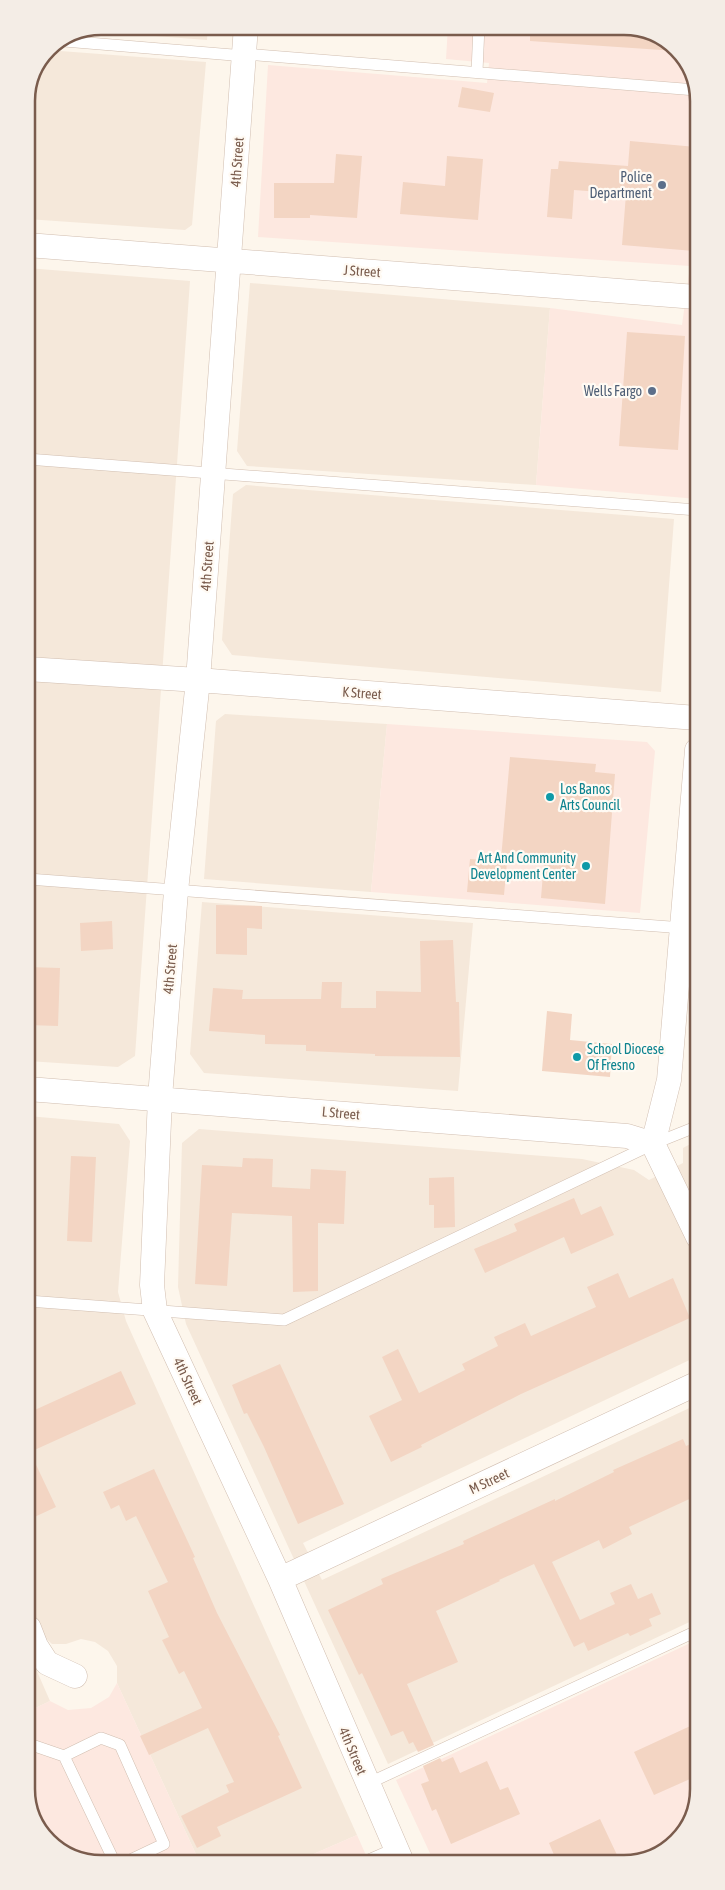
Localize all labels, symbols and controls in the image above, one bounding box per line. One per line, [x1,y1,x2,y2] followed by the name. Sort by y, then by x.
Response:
[227,136,247,188] street label: 4th Street
[589,169,652,201] place label: Police Department
[656,179,668,191] marker: Police Department
[343,262,381,280] street label: J Street
[584,383,642,399] place label: Wells Fargo
[646,385,658,397] marker: Wells Fargo
[197,540,217,592] street label: 4th Street
[342,684,382,702] street label: K Street
[560,781,621,813] place label: Los Banos Arts Council
[544,791,556,803] marker: Los Banos Arts Council
[470,850,577,882] place label: Art And Community Development Center
[580,860,592,872] marker: Art And Community Development Center
[160,943,180,995] street label: 4th Street
[587,1041,664,1073] place label: School Diocese Of Fresno
[571,1051,583,1063] marker: School Diocese Of Fresno
[321,1103,361,1123] street label: L Street
[170,1355,206,1407] street label: 4th Street
[467,1465,511,1497] street label: M Street
[336,1725,370,1777] street label: 4th Street

